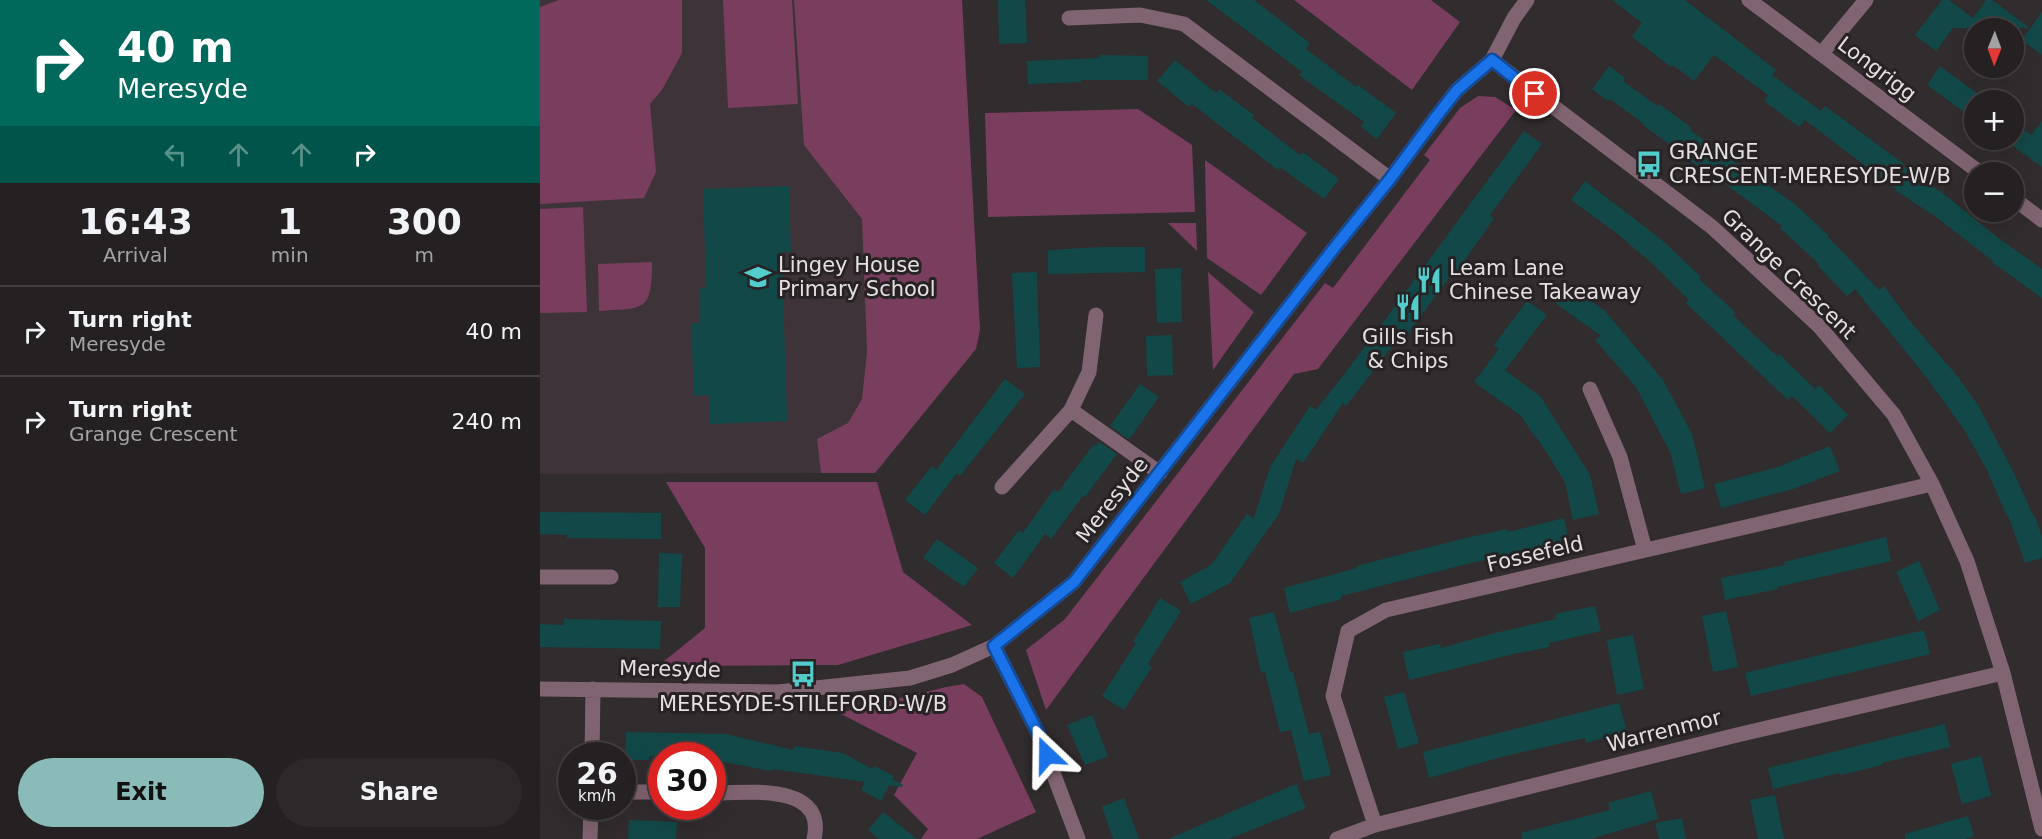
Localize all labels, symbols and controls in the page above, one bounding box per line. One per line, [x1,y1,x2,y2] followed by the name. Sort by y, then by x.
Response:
[1964,18,2024,78] north arrow
[1964,18,2024,222] map controls
[117,23,234,72] text: 40 m
[18,24,96,102] icon: right
[1833,32,1921,106] street label: Longrigg
[1509,68,1560,119] pin
[117,73,248,104] text: Meresyde
[1518,77,1551,110] icon: arrive
[1964,90,2024,150] button: +
[159,138,192,171] icon: left
[222,138,255,171] icon: ahead
[285,138,318,171] icon: ahead
[348,138,381,171] icon: right
[1669,140,1951,188] place label: GRANGE CRESCENT-MERESYDE-W/B
[1634,149,1664,179] bus stop icon: GRANGE CRESCENT-MERESYDE-W/B
[1964,162,2024,222] button: −
[78,201,193,242] text: 16:43
[277,201,302,242] text: 1
[387,201,462,242] text: 300
[1717,204,1861,344] street label: Grange Crescent
[103,243,168,267] text: Arrival
[271,243,309,267] text: min
[415,243,434,267] text: m
[778,253,936,301] place label: Lingey House Primary School
[1449,256,1641,304] place label: Leam Lane Chinese Takeaway
[743,262,773,292] school or university icon: Lingey House Primary School
[1414,265,1444,295] restaurant icon: Leam Lane Chinese Takeaway
[1393,292,1423,322] restaurant icon: Gills Fish & Chips
[69,307,192,332] text: Turn right
[18,315,51,348] icon: right
[466,319,522,344] text: 40 m
[1362,325,1454,373] place label: Gills Fish & Chips
[69,332,166,356] text: Meresyde
[69,397,192,422] text: Turn right
[18,405,51,438] icon: right
[452,409,522,434] text: 240 m
[69,422,237,446] text: Grange Crescent
[1071,453,1153,547] street label: Meresyde
[1484,531,1586,577] street label: Fossefeld
[619,656,721,682] street label: Meresyde
[788,659,818,689] bus stop icon: MERESYDE-STILEFORD-W/B
[659,692,947,716] place label: MERESYDE-STILEFORD-W/B
[1604,705,1724,757] street label: Warrenmor
[1015,723,1079,787] position arrow
[648,742,726,820] speed limit sign: 30
[576,756,618,791] text: 26
[18,758,264,827] button: Exit
[276,758,522,827] button: Share
[578,787,616,805] text: km/h

